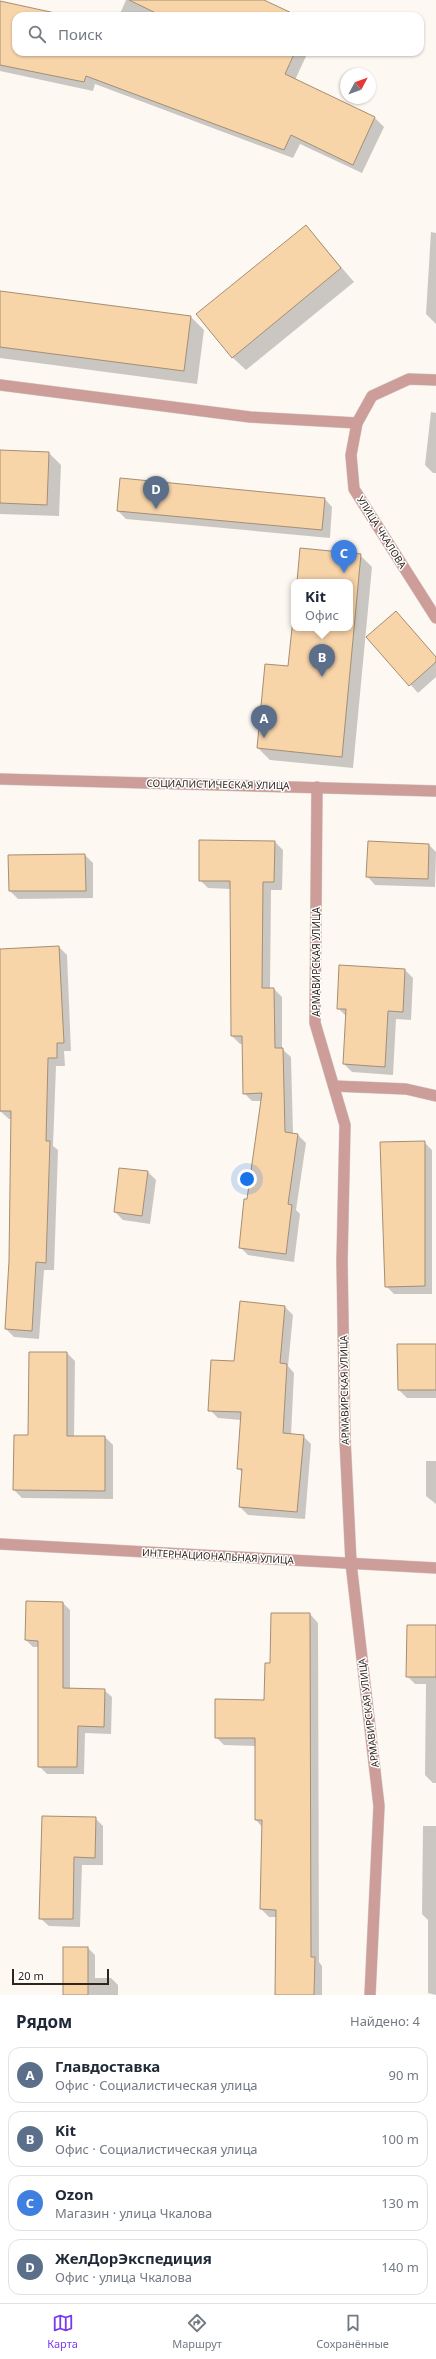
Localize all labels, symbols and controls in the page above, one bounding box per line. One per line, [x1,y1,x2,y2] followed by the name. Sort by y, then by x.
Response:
[12,12,424,56] search box
[26,23,48,45] icon: search
[58,24,103,44] text: Поиск
[340,68,376,104] north arrow
[143,476,169,509] pin: D
[354,493,410,571] street label: УЛИЦА ЧКАЛОВА
[331,540,357,573] pin: C
[291,579,353,631] popup
[305,586,326,606] text: Kit
[305,606,339,624] text: Офис
[309,644,335,677] pin: B
[251,705,277,738] pin: A
[146,776,290,792] street label: СОЦИАЛИСТИЧЕСКАЯ УЛИЦА
[309,907,323,1017] street label: АРМАВИРСКАЯ УЛИЦА
[237,1169,257,1189] your location
[336,1334,352,1445] street label: АРМАВИРСКАЯ УЛИЦА
[142,1545,295,1567] street label: ИНТЕРНАЦИОНАЛЬНАЯ УЛИЦА
[354,1657,382,1768] street label: АРМАВИРСКАЯ УЛИЦА
[12,1967,109,1986] scale bar
[18,1968,44,1983] text: 20 m
[16,2010,72,2033] text: Рядом
[350,2012,420,2030] text: Найдено: 4
[55,2056,160,2076] text: Главдоставка
[26,2066,35,2084] text: A
[389,2066,419,2084] text: 90 m
[55,2076,258,2094] text: Офис · Социалистическая улица
[55,2120,76,2140] text: Kit
[26,2130,34,2148] text: B
[381,2130,419,2148] text: 100 m
[55,2140,258,2158] text: Офис · Социалистическая улица
[55,2184,93,2204] text: Ozon
[26,2194,34,2212] text: C
[381,2194,419,2212] text: 130 m
[55,2204,212,2222] text: Магазин · улица Чкалова
[55,2248,212,2268] text: ЖелДорЭкспедиция
[25,2258,35,2276] text: D
[381,2258,419,2276] text: 140 m
[55,2268,192,2286] text: Офис · улица Чкалова
[47,2312,78,2351] tab: Карта
[172,2312,222,2351] tab: Маршрут
[316,2312,389,2351] tab: Сохранённые

